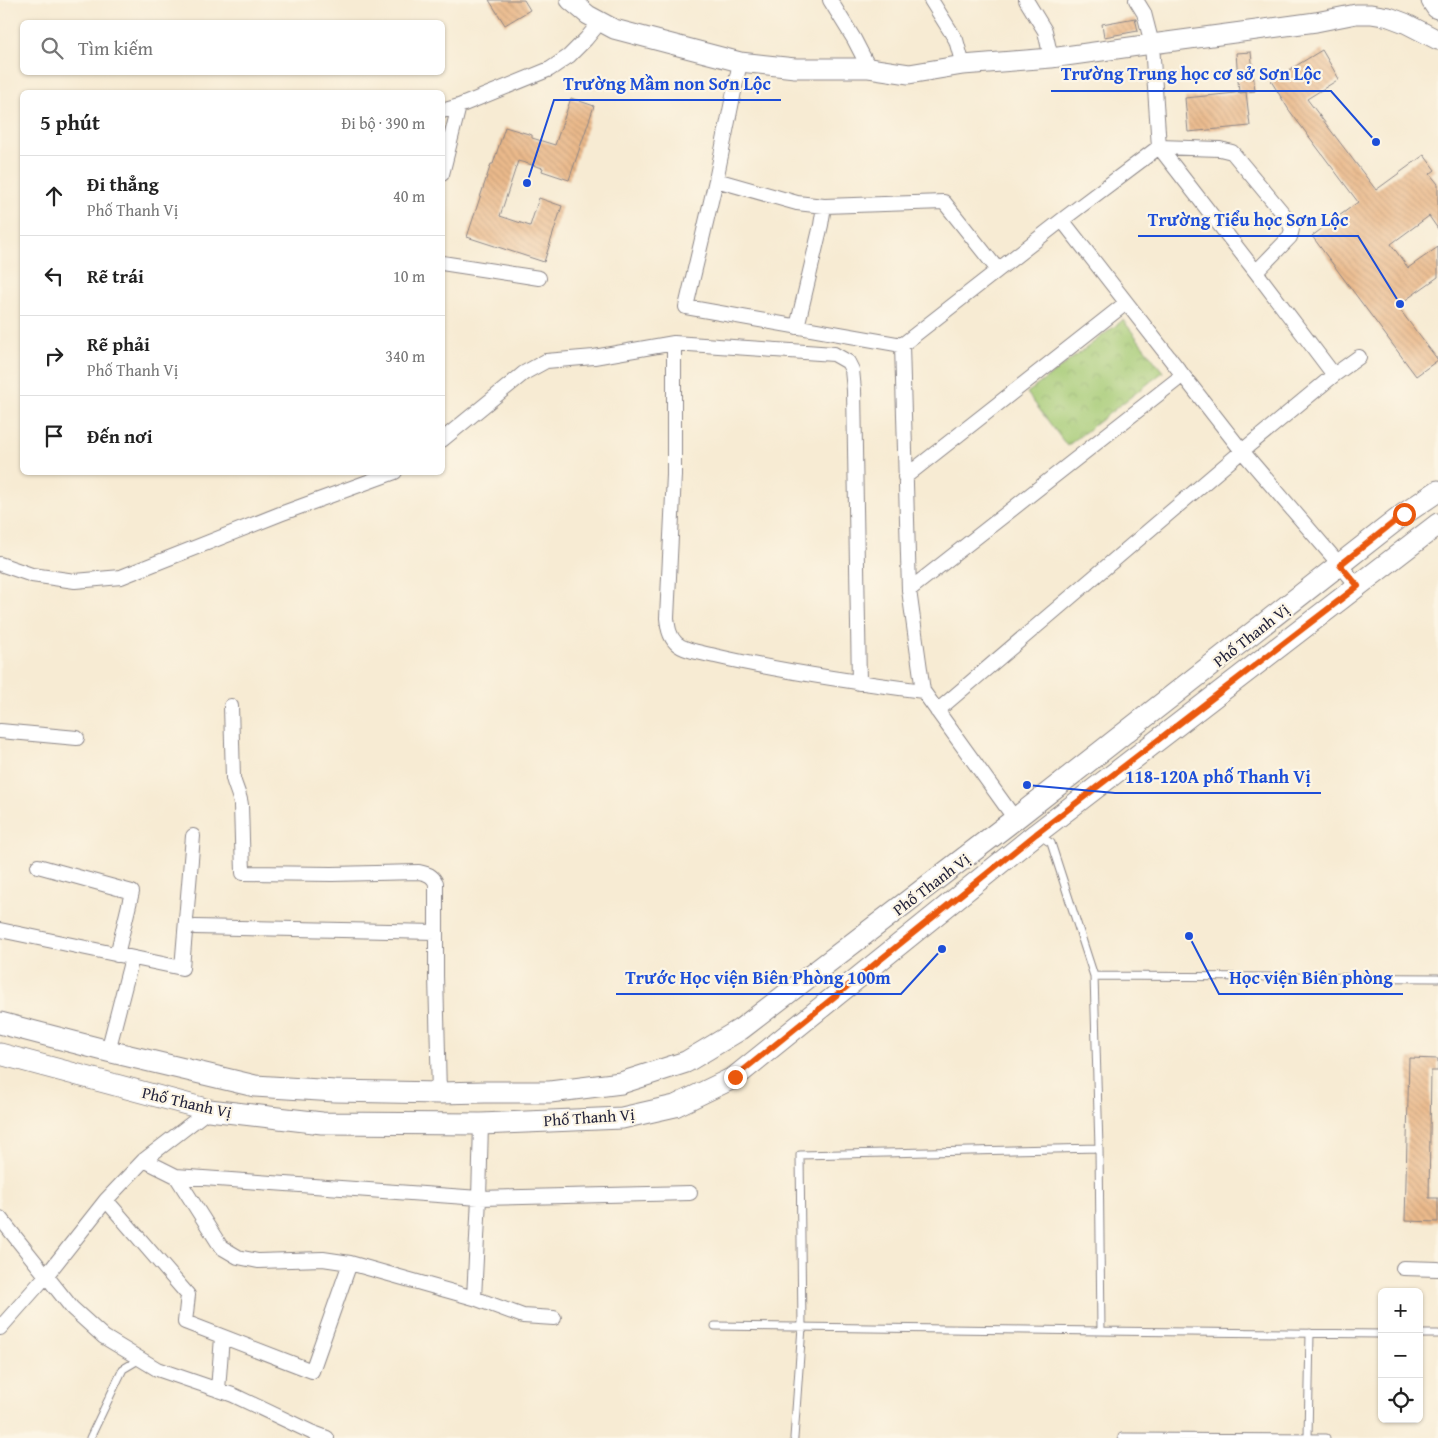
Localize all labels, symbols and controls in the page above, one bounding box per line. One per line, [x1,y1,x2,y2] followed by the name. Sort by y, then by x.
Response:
[20,20,445,75] search box
[38,34,66,62] icon: search
[78,34,153,62] text: Tìm kiếm
[1051,58,1331,91] callout: Trường Trung học cơ sở Sơn Lộc
[1061,60,1321,87] text: Trường Trung học cơ sở Sơn Lộc
[554,67,781,100] callout: Trường Mầm non Sơn Lộc
[563,70,771,97] text: Trường Mầm non Sơn Lộc
[40,107,100,138] text: 5 phút
[341,111,425,135] text: Đi bộ · 390 m
[87,170,159,198] text: Đi thẳng
[40,182,68,210] icon: ahead
[393,184,425,208] text: 40 m
[87,198,178,222] text: Phố Thanh Vị
[1138,203,1358,236] callout: Trường Tiểu học Sơn Lộc
[1148,206,1348,233] text: Trường Tiểu học Sơn Lộc
[40,262,68,290] icon: left
[87,262,144,290] text: Rẽ trái
[393,264,425,288] text: 10 m
[87,330,150,358] text: Rẽ phải
[40,342,68,370] icon: right
[385,344,425,368] text: 340 m
[87,358,178,382] text: Phố Thanh Vị
[40,422,68,450] icon: arrive
[87,422,153,450] text: Đến nơi
[1393,503,1416,526] route start
[1208,597,1295,673] street label: Phố Thanh Vị
[1115,760,1321,793] callout: 118-120A phố Thanh Vị
[1125,763,1311,790] text: 118-120A phố Thanh Vị
[887,847,975,921] street label: Phố Thanh Vị
[616,961,901,994] callout: Trước Học viện Biên Phòng 100m
[1219,961,1403,994] callout: Học viện Biên phòng
[625,964,891,991] text: Trước Học viện Biên Phòng 100m
[1229,964,1393,991] text: Học viện Biên phòng
[724,1066,747,1089] route end
[140,1080,235,1124] street label: Phố Thanh Vị
[543,1102,636,1132] street label: Phố Thanh Vị
[1378,1288,1423,1423] map controls
[1378,1288,1423,1333] button: +
[1378,1333,1423,1378] button: −
[1378,1378,1423,1423] button: locate

